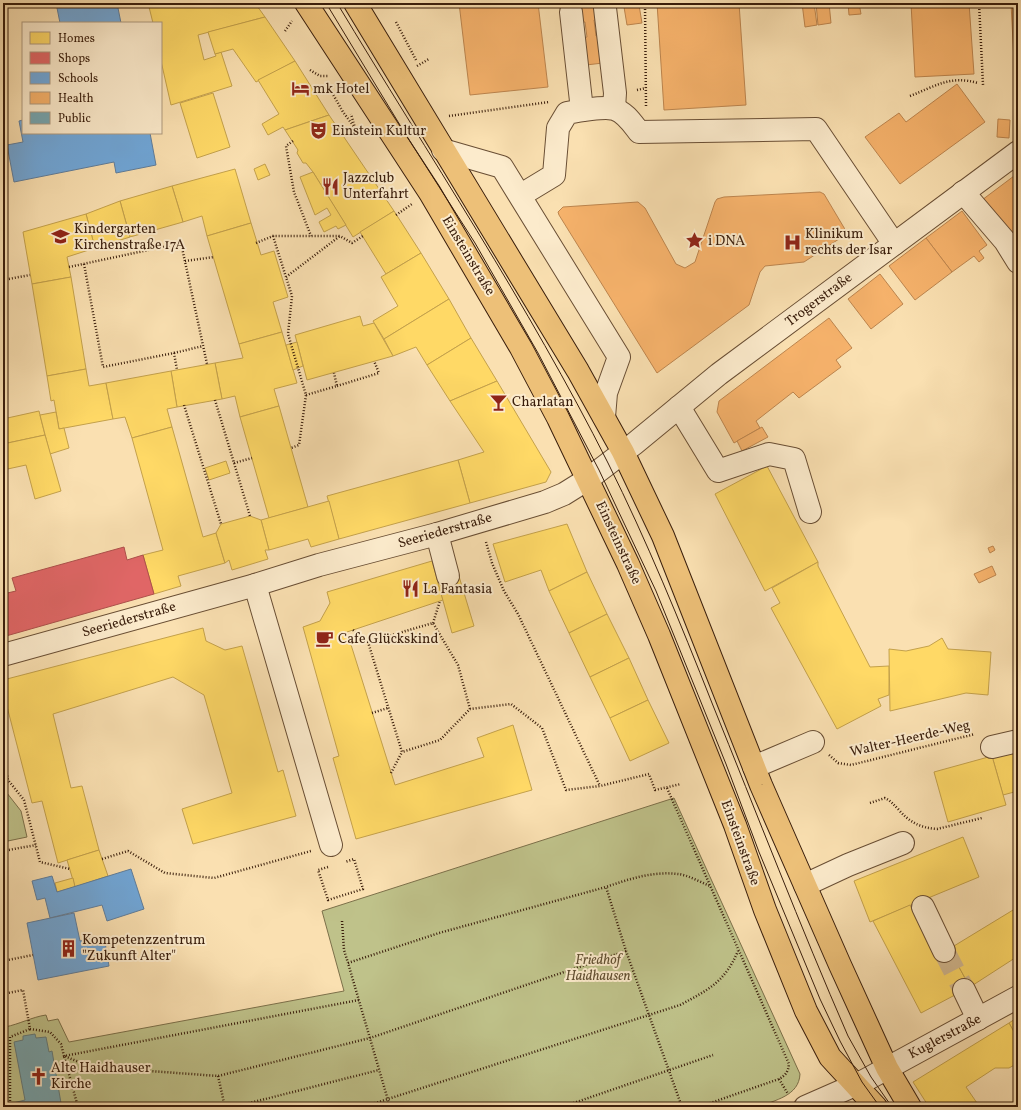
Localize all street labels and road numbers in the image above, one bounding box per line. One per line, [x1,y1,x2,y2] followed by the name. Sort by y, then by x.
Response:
[437,213,499,300] street label: Einsteinstraße
[782,268,857,331] street label: Trogerstraße
[590,498,646,588] street label: Einsteinstraße
[396,508,495,553] street label: Seeriederstraße
[80,597,179,642] street label: Seeriederstraße
[848,716,972,762] street label: Walter-Heerde-Weg
[716,798,764,889] street label: Einsteinstraße
[905,1010,985,1064] street label: Kuglerstraße

